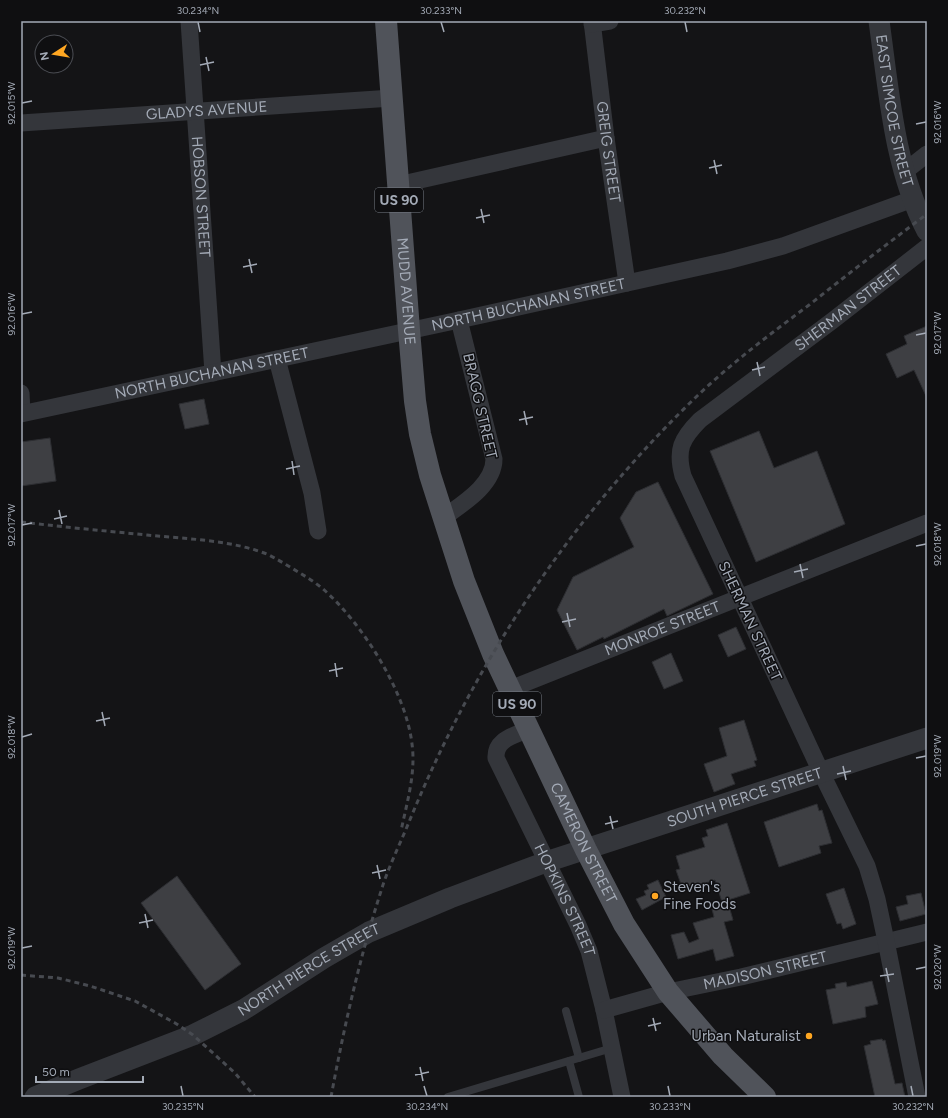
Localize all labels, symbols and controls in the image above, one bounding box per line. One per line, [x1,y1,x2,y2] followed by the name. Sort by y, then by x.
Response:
[177,4,219,17] text: 30.234°N
[420,4,462,17] text: 30.233°N
[664,4,706,17] text: 30.232°N
[872,33,917,190] street label: EAST SIMCOE STREET
[34,34,74,74] north arrow
[37,50,52,61] text: N
[5,81,18,124] text: 92.015°W
[145,97,268,124] street label: GLADYS AVENUE
[593,100,624,204] street label: GREIG STREET
[931,100,944,143] text: 92.016°W
[188,136,214,258] street label: HOBSON STREET
[375,188,423,212] road number: US 90
[393,237,419,346] street label: MUDD AVENUE
[791,261,906,355] street label: SHERMAN STREET
[430,275,628,335] street label: NORTH BUCHANAN STREET
[5,292,18,335] text: 92.016°W
[931,311,944,354] text: 92.017°W
[113,343,311,403] street label: NORTH BUCHANAN STREET
[459,351,501,461] street label: BRAGG STREET
[5,503,18,546] text: 92.017°W
[931,522,944,566] text: 92.018°W
[714,558,786,684] street label: SHERMAN STREET
[602,597,723,659] street label: MONROE STREET
[493,692,541,716] road number: US 90
[5,715,18,759] text: 92.018°W
[931,734,944,777] text: 92.019°W
[665,764,825,831] street label: SOUTH PIERCE STREET
[546,780,621,907] street label: CAMERON STREET
[530,840,599,958] street label: HOPKINS STREET
[663,878,736,913] place label: Steven's Fine Foods
[650,891,660,901] marker: Steven's Fine Foods
[235,919,383,1020] street label: NORTH PIERCE STREET
[5,926,18,969] text: 92.019°W
[931,944,944,990] text: 92.020°W
[702,947,830,994] street label: MADISON STREET
[691,1027,801,1045] place label: Urban Naturalist
[804,1031,814,1041] marker: Urban Naturalist
[36,1058,143,1084] scale bar
[42,1065,70,1079] text: 50 m
[162,1100,204,1113] text: 30.235°N
[406,1100,448,1113] text: 30.234°N
[649,1100,691,1113] text: 30.233°N
[892,1100,934,1113] text: 30.232°N

